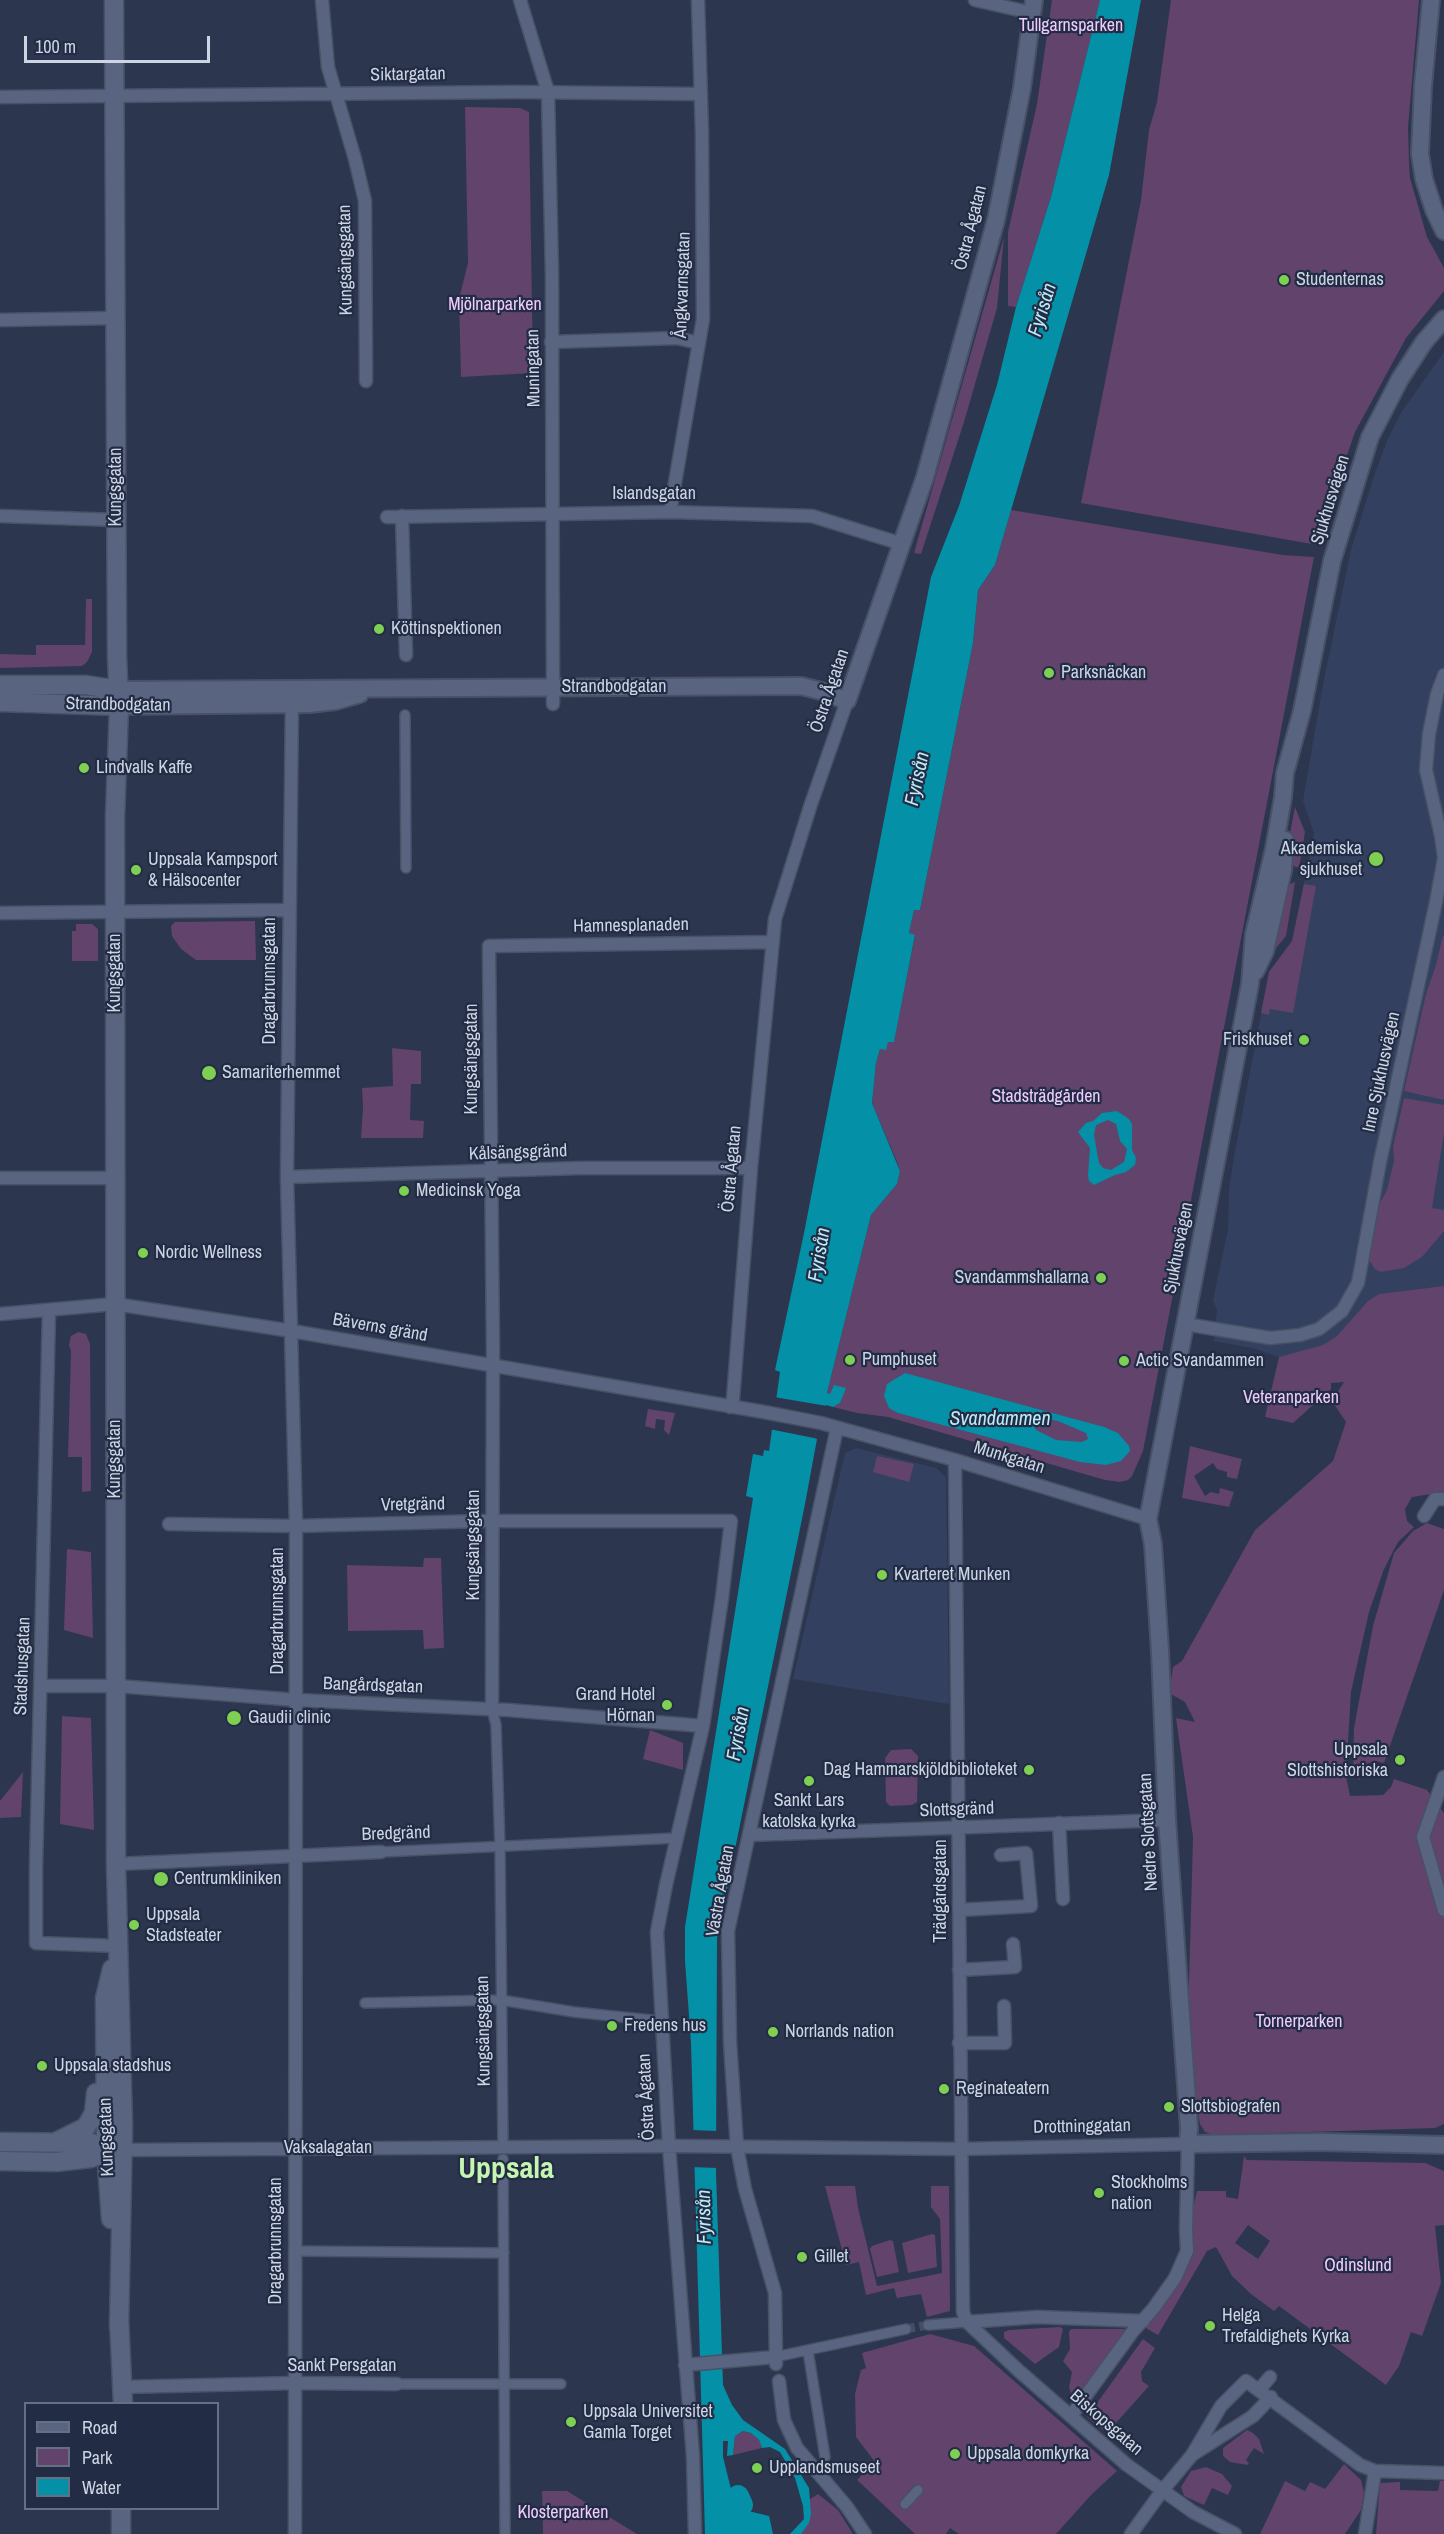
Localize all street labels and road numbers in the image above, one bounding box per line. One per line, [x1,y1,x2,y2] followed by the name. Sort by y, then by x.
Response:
[370,64,446,86] street label: Siktargatan
[950,183,992,273] street label: Östra Ågatan
[334,204,358,316] street label: Kungsängsgatan
[670,231,696,339] street label: Ångkvarnsgatan
[523,329,545,407] street label: Muningatan
[105,448,127,526] street label: Kungsgatan
[1307,453,1355,547] street label: Sjukhusvägen
[612,483,696,505] street label: Islandsgatan
[806,646,854,736] street label: Östra Ågatan
[561,676,667,698] street label: Strandbodgatan
[65,693,171,717] street label: Strandbodgatan
[573,914,689,938] street label: Hamnesplanaden
[259,917,281,1045] street label: Dragarbrunnsgatan
[104,934,126,1012] street label: Kungsgatan
[461,1004,483,1114] street label: Kungsängsgatan
[1359,1010,1405,1134] street label: Inre Sjukhusvägen
[717,1125,747,1213] street label: Östra Ågatan
[468,1140,568,1166] street label: Kålsängsgränd
[1160,1200,1198,1296] street label: Sjukhusvägen
[331,1309,429,1347] street label: Bäverns gränd
[104,1420,126,1498] street label: Kungsgatan
[971,1437,1047,1479] street label: Munkgatan
[463,1490,485,1600] street label: Kungsängsgatan
[381,1494,445,1516] street label: Vretgränd
[267,1547,289,1675] street label: Dragarbrunnsgatan
[10,1616,36,1716] street label: Stadshusgatan
[323,1673,423,1699] street label: Bangårdsgatan
[1135,1772,1163,1892] street label: Nedre Slottsgatan
[919,1798,995,1822] street label: Slottsgränd
[361,1822,431,1846] street label: Bredgränd
[930,1839,952,1943] street label: Trädgårdsgatan
[702,1844,740,1938] street label: Västra Ågatan
[472,1975,496,2087] street label: Kungsängsgatan
[634,2053,660,2141] street label: Östra Ågatan
[95,2097,119,2177] street label: Kungsgatan
[1033,2115,1131,2139] street label: Drottninggatan
[284,2137,372,2159] street label: Vaksalagatan
[265,2177,287,2305] street label: Dragarbrunnsgatan
[287,2355,397,2377] street label: Sankt Persgatan
[1065,2386,1147,2460] street label: Biskopsgatan

